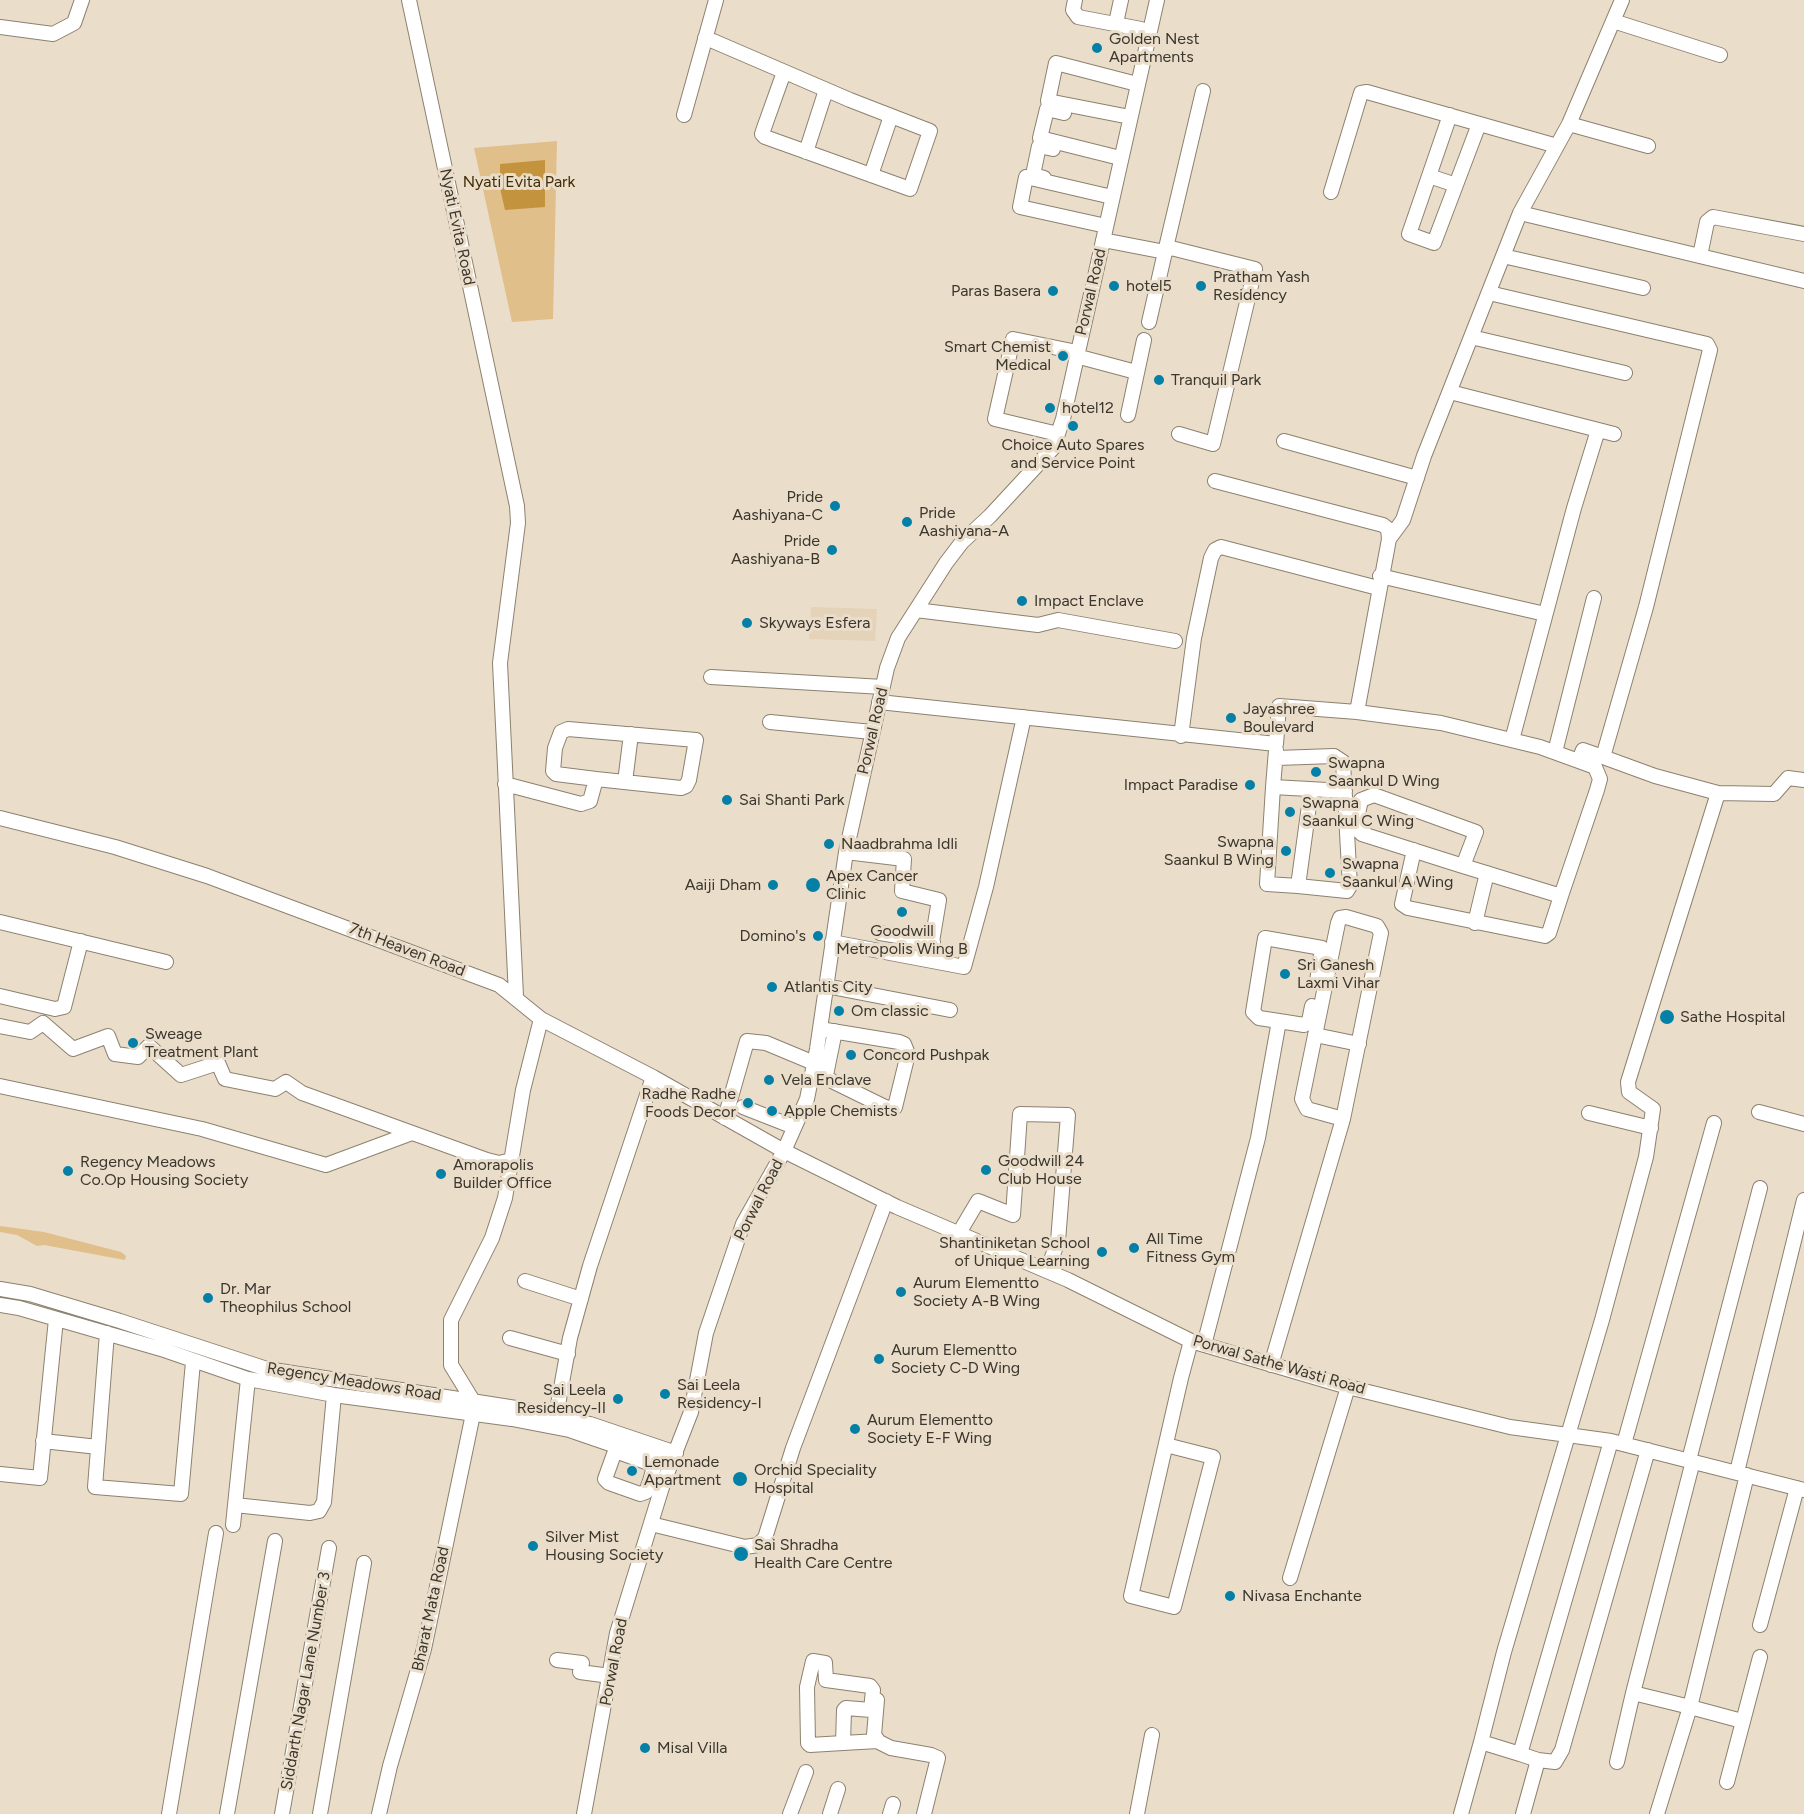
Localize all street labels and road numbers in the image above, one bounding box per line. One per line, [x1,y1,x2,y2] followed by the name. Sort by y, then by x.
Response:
[435,167,479,287] street label: Nyati Evita Road
[1072,247,1110,337] street label: Porwal Road
[854,686,892,776] street label: Porwal Road
[346,919,468,981] street label: 7th Heaven Road
[730,1156,788,1244] street label: Porwal Road
[1191,1331,1367,1399] street label: Porwal Sathe Wasti Road
[265,1359,443,1405] street label: Regency Meadows Road
[408,1545,454,1673] street label: Bharat Mata Road
[277,1570,335,1792] street label: Siddarth Nagar Lane Number 3
[596,1617,632,1707] street label: Porwal Road

